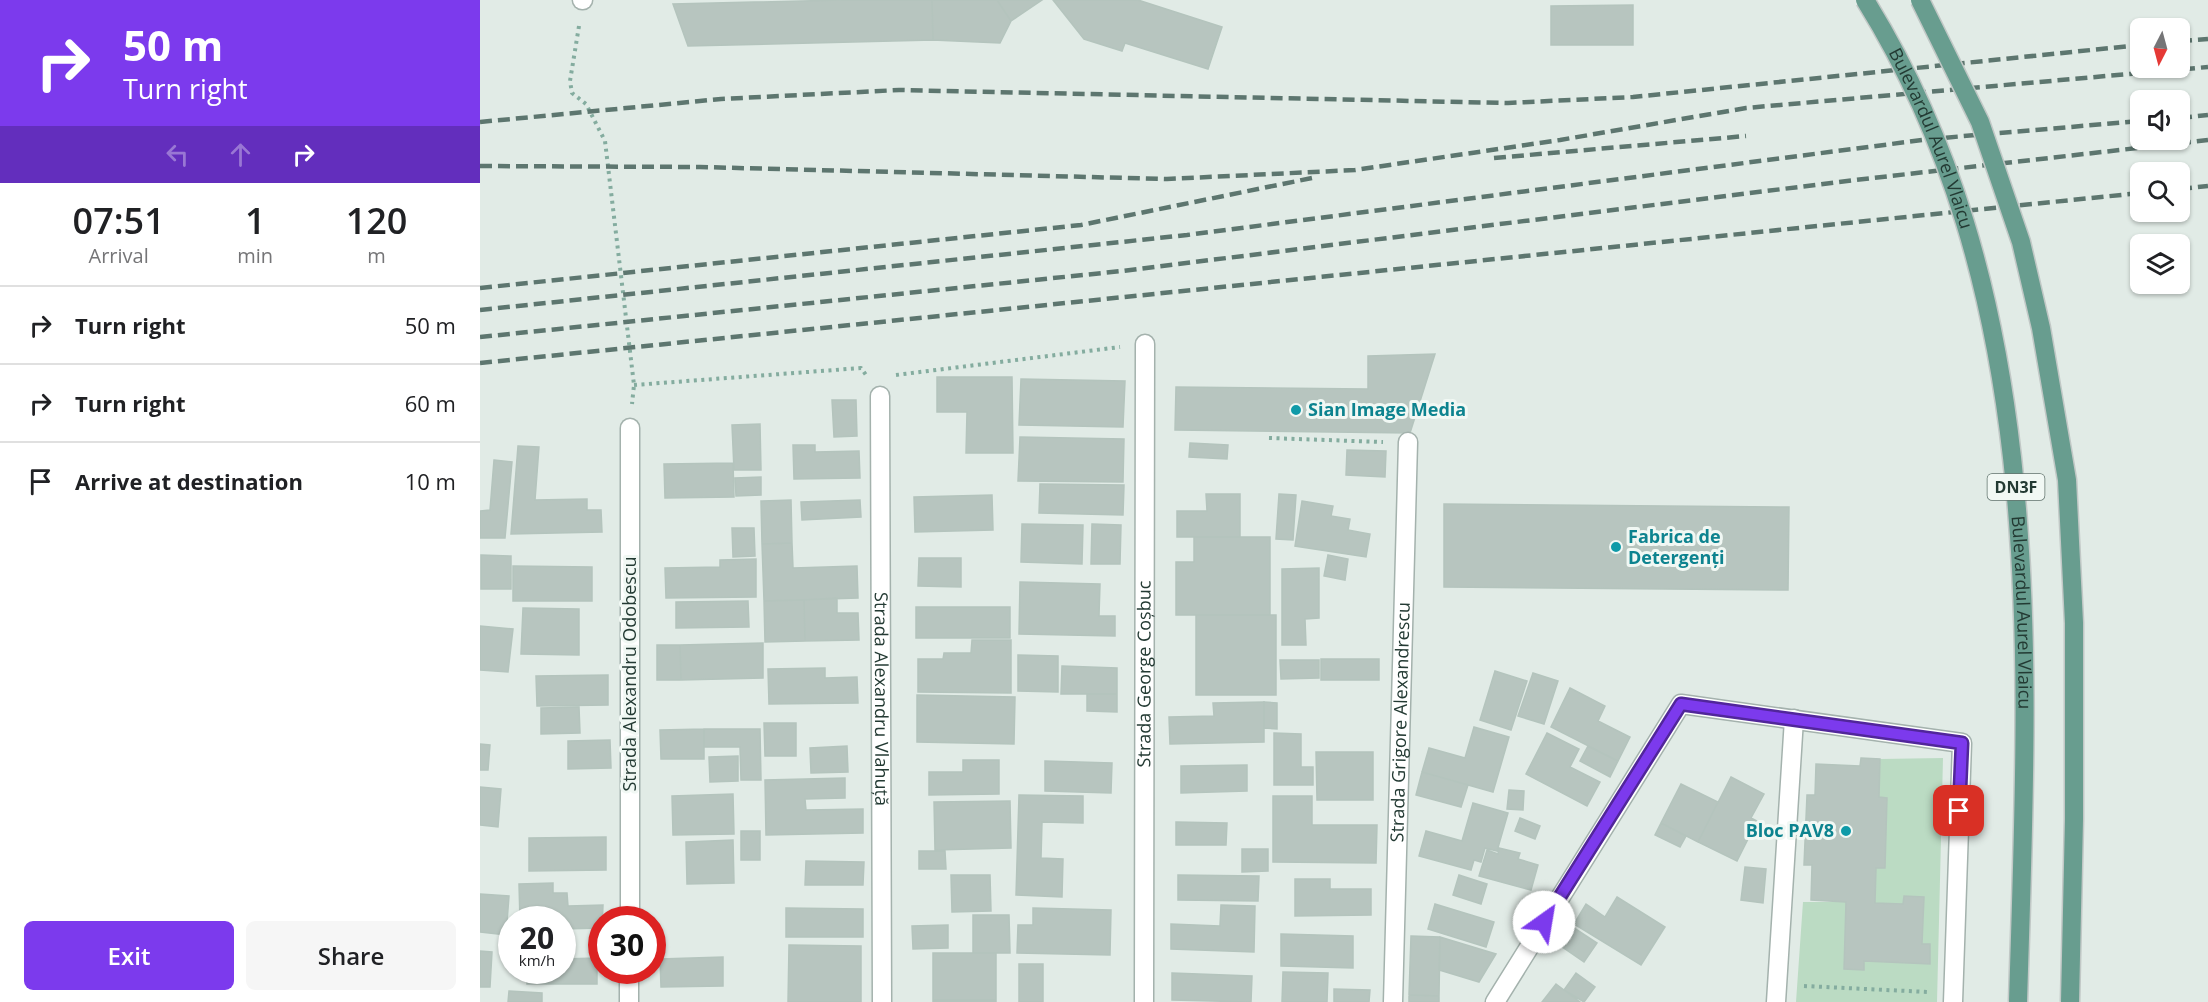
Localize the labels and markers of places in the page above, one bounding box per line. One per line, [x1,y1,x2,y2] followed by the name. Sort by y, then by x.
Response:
[1308,397,1466,421] place label: Sian Image Media
[1289,403,1303,417] marker: Sian Image Media
[1628,524,1725,569] place label: Fabrica de Detergenți
[1609,540,1623,554] marker: Fabrica de Detergenți
[1933,785,1984,836] pin
[1746,818,1834,842] place label: Bloc PAV8
[1839,824,1853,838] marker: Bloc PAV8

